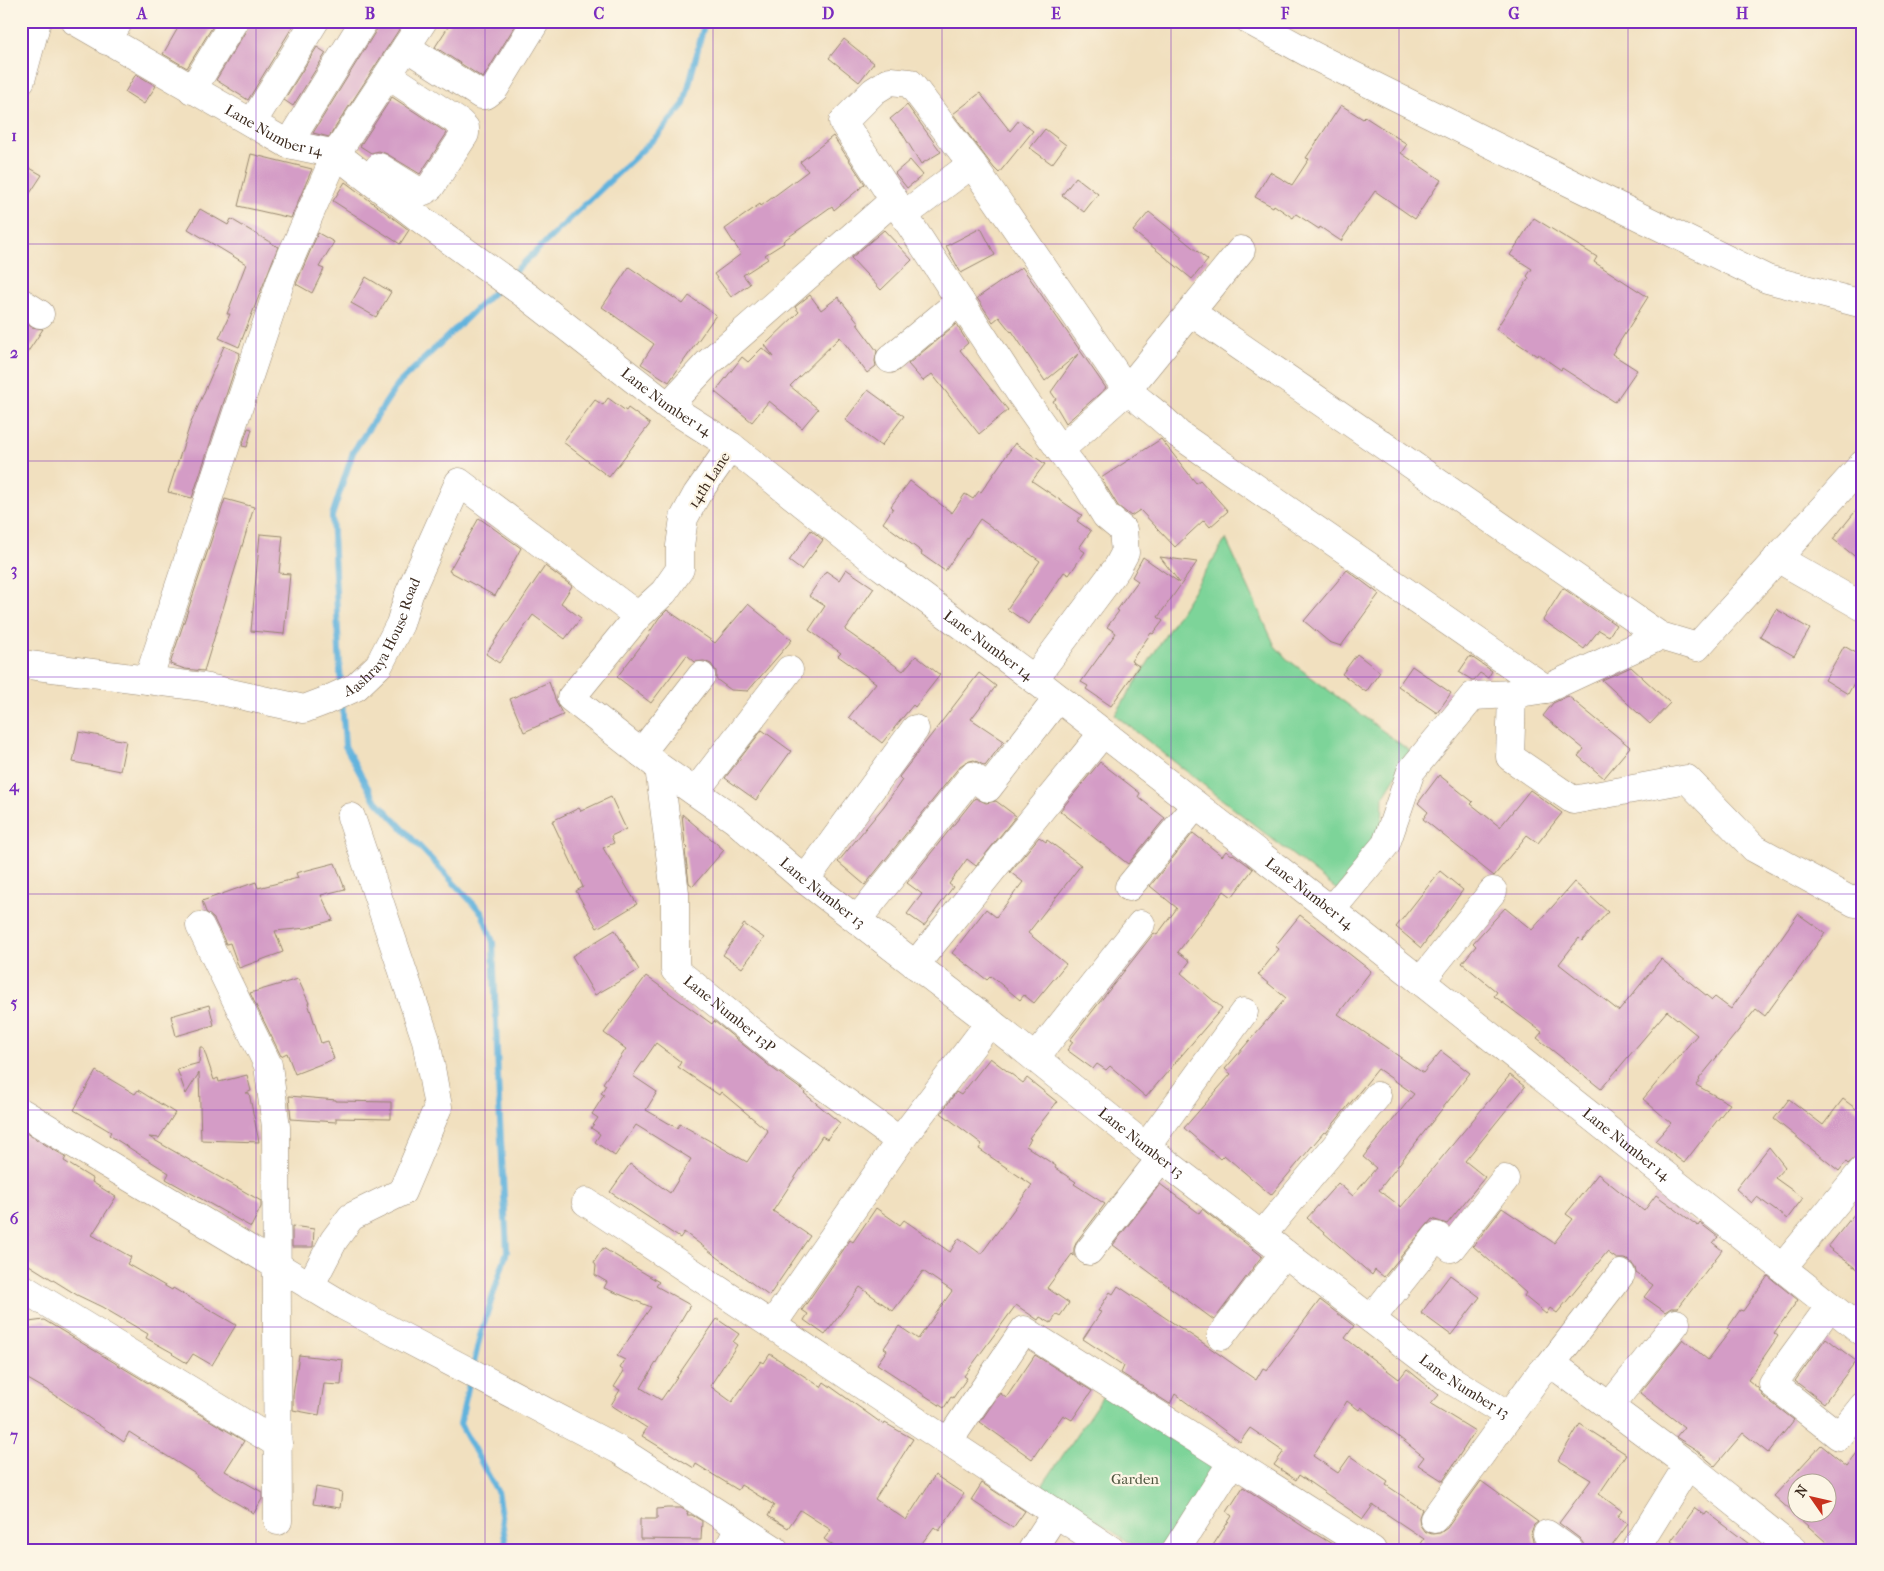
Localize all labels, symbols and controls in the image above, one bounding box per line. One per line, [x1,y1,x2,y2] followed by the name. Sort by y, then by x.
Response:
[136,4,148,23] text: A
[365,4,375,23] text: B
[594,4,605,23] text: C
[822,4,834,23] text: D
[1051,4,1061,23] text: E
[1280,4,1290,23] text: F
[1508,4,1520,23] text: G
[1736,4,1749,23] text: H
[222,101,325,160] street label: Lane Number 14
[11,126,17,145] text: 1
[10,343,18,362] text: 2
[617,364,715,441] street label: Lane Number 14
[684,448,734,511] street label: 14th Lane
[11,560,17,580] text: 3
[340,574,424,701] street label: Aashraya House Road
[940,606,1037,685] street label: Lane Number 14
[8,776,20,796] text: 4
[776,853,869,932] street label: Lane Number 13
[1262,854,1358,934] street label: Lane Number 14
[680,971,779,1056] street label: Lane Number 13P
[11,993,18,1012] text: 5
[1095,1103,1188,1182] street label: Lane Number 13
[1579,1104,1675,1185] street label: Lane Number 14
[10,1209,19,1228] text: 6
[1416,1350,1513,1422] street label: Lane Number 13
[9,1426,18,1445] text: 7
[1111,1470,1159,1488] park label: Garden
[1786,1474,1836,1524] north arrow
[1792,1482,1812,1500] text: N

